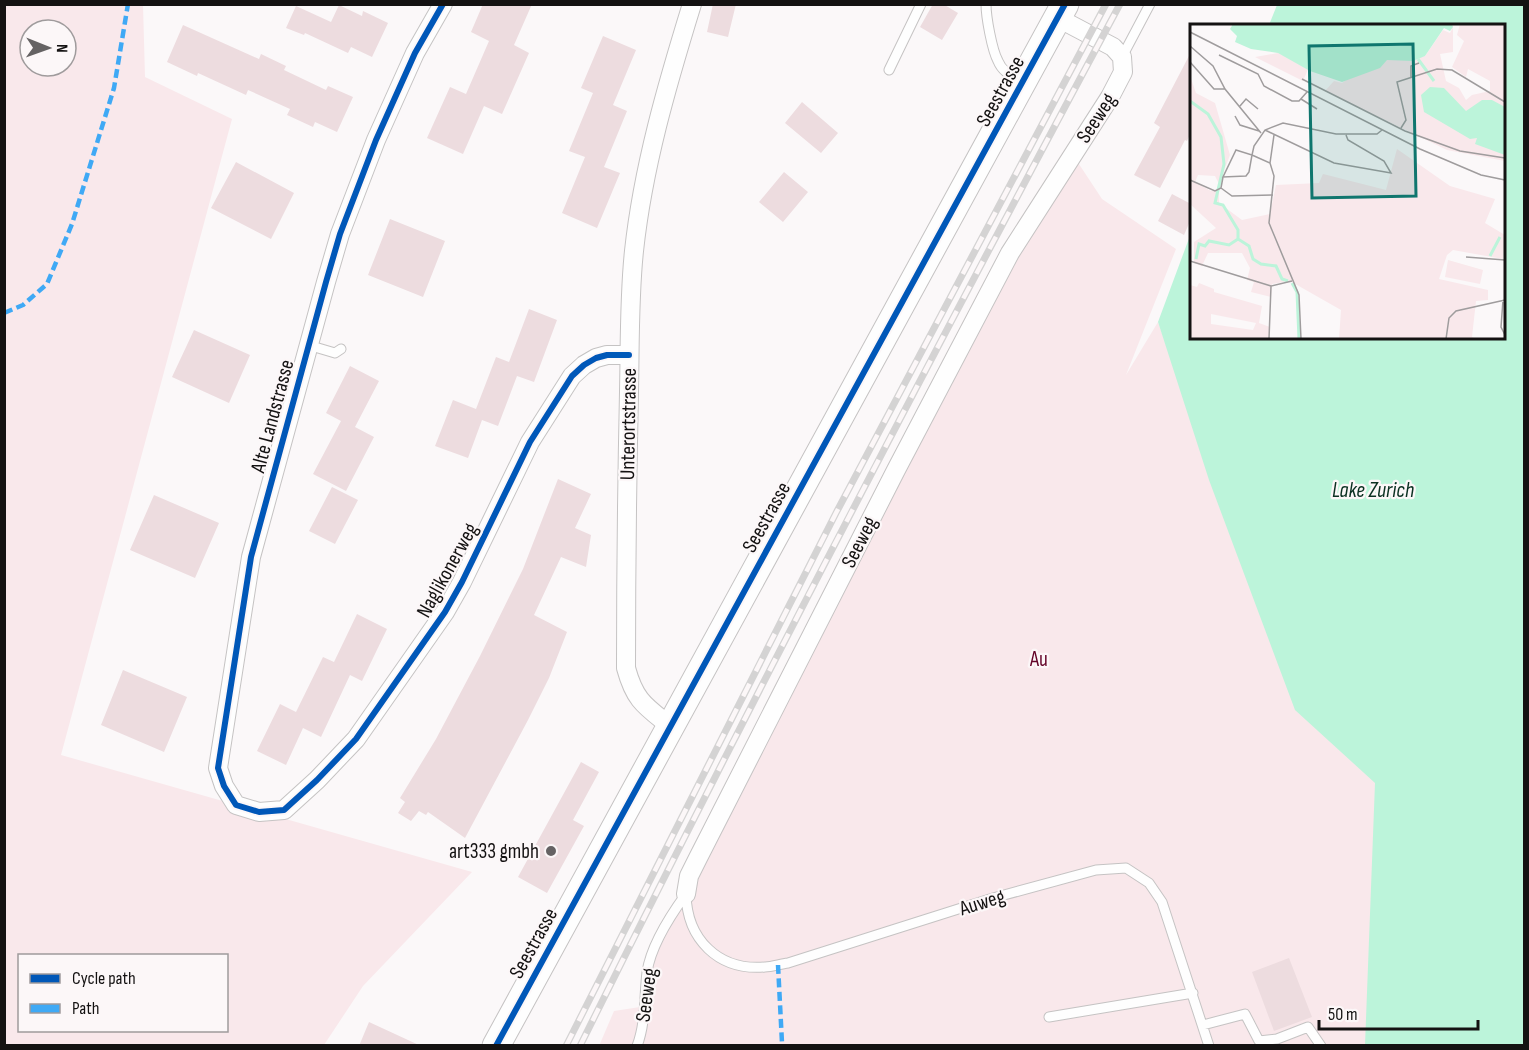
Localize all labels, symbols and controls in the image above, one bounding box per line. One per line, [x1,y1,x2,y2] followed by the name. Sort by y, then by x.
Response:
[18,18,78,78] north arrow
[1190,24,1505,339] inset map
[52,44,71,53] text: N
[971,52,1030,131] street label: Seestrasse
[1071,89,1122,148] street label: Seeweg
[245,357,300,476] street label: Alte Landstrasse
[615,368,642,480] street label: Unterortstrasse
[1332,477,1414,504] water label: Lake Zurich
[737,478,796,557] street label: Seestrasse
[836,512,883,572] street label: Seeweg
[411,519,484,622] street label: Naglikonerweg
[1029,647,1048,672] park label: Au
[449,839,539,864] place label: art333 gmbh
[544,844,558,858] marker: art333 gmbh
[955,884,1008,921] street label: Auweg
[504,904,563,983] street label: Seestrasse
[18,954,228,1032] legend
[630,966,663,1024] street label: Seeweg
[72,968,136,989] text: Cycle path
[1319,993,1478,1031] scale bar
[72,998,100,1019] text: Path
[1328,1004,1358,1025] text: 50 m

